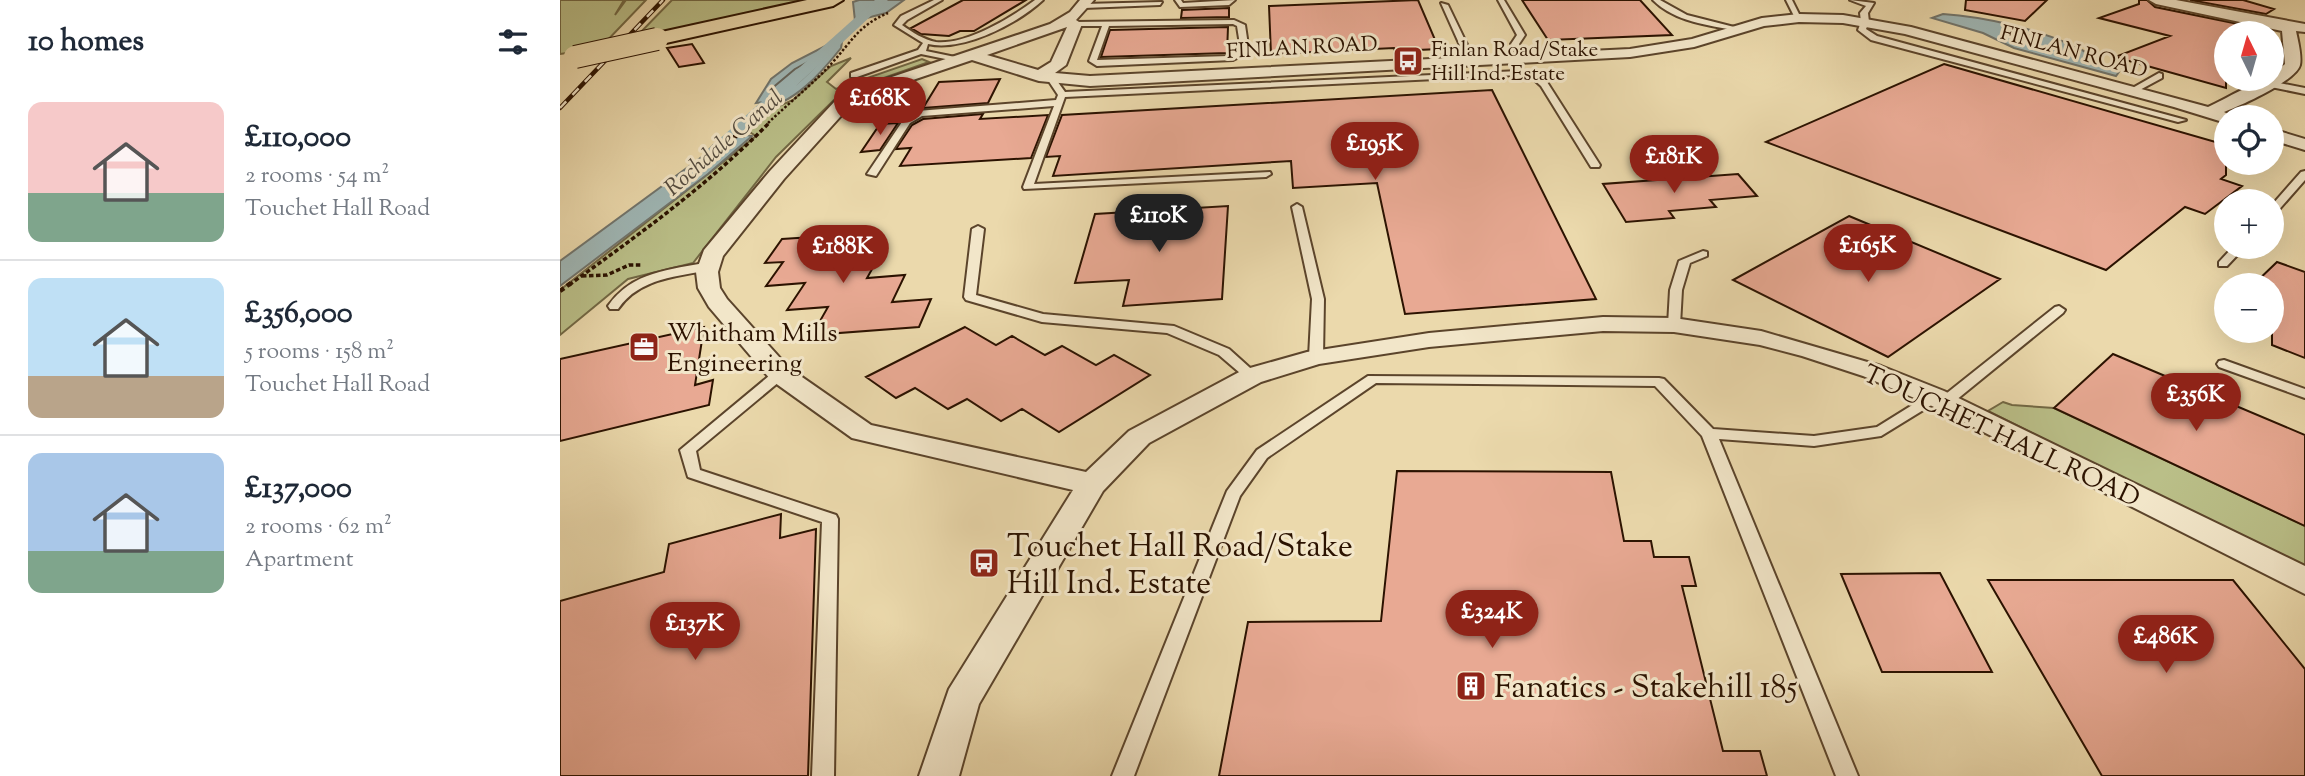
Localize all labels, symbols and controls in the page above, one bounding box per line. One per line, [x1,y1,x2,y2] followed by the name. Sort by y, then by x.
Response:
[1997,19,2150,87] street label: FINLAN ROAD
[28,21,144,64] text: 10 homes
[2214,21,2284,91] north arrow
[2214,21,2284,343] map controls
[494,23,532,61] icon: filters
[1226,30,1378,68] street label: FINLAN ROAD
[1431,36,1598,90] place label: Finlan Road/Stake Hill Ind. Estate
[1391,44,1425,78] bus stop icon: Finlan Road/Stake Hill Ind. Estate
[831,78,929,137] pin: £168K
[658,83,791,205] water label: Rochdale Canal
[850,83,910,116] text: £168K
[2214,105,2284,175] button: locate
[245,117,351,160] text: £110,000
[1326,122,1424,182] pin: £195K
[1347,128,1403,161] text: £195K
[84,130,168,214] icon: home
[1625,136,1723,195] pin: £181K
[1646,141,1702,174] text: £181K
[245,160,389,193] text: 2 rooms · 54 m²
[2214,189,2284,259] button: +
[245,193,430,226] text: Touchet Hall Road
[1110,194,1208,254] pin: £110K
[1130,200,1188,233] text: £110K
[1819,224,1917,284] pin: £165K
[794,226,892,285] pin: £188K
[1840,230,1896,263] text: £165K
[813,231,873,264] text: £188K
[2214,273,2284,343] button: −
[245,293,353,336] text: £356,000
[84,306,168,390] icon: home
[667,316,838,383] place label: Whitham Mills Engineering
[627,330,661,364] office icon: Whitham Mills Engineering
[245,336,394,369] text: 5 rooms · 158 m²
[1856,357,2146,518] street label: TOUCHET HALL ROAD
[245,369,430,402] text: Touchet Hall Road
[2147,374,2245,433] pin: £356K
[2167,379,2225,412] text: £356K
[245,468,352,511] text: £137,000
[84,481,168,565] icon: home
[245,511,392,544] text: 2 rooms · 62 m²
[1007,525,1353,608] place label: Touchet Hall Road/Stake Hill Ind. Estate
[245,544,354,577] text: Apartment
[967,546,1001,580] bus stop icon: Touchet Hall Road/Stake Hill Ind. Estate
[1443,590,1541,650] pin: £324K
[1461,596,1523,629] text: £324K
[646,602,744,662] pin: £137K
[666,608,724,641] text: £137K
[2117,616,2215,675] pin: £486K
[2134,621,2198,654] text: £486K
[1494,666,1798,712] place label: Fanatics - Stakehill 185
[1454,669,1488,703] building icon: Fanatics - Stakehill 185

